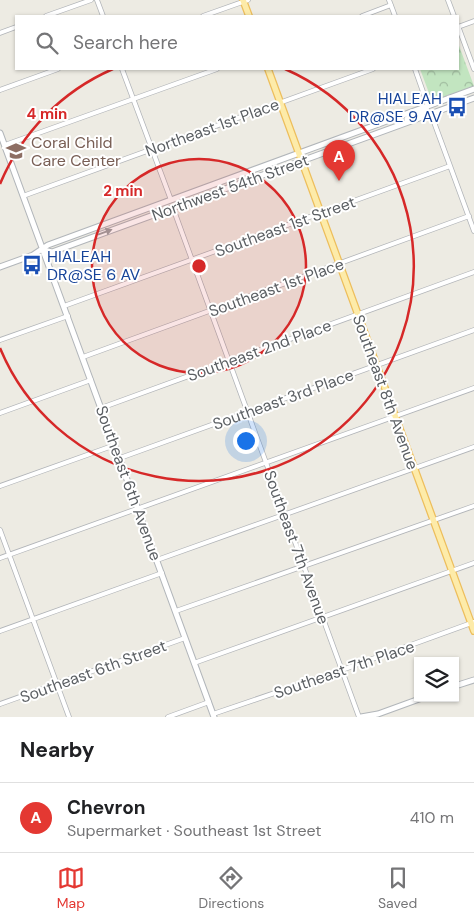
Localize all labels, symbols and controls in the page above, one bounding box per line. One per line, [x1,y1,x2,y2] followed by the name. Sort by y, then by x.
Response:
[15,15,459,70] search box
[33,29,61,57] icon: search
[73,30,178,55] text: Search here
[349,88,442,127] place label: HIALEAH DR@SE 9 AV
[142,94,282,161] street label: Northeast 1st Place
[446,96,468,118] bus stop icon: HIALEAH DR@SE 9 AV
[27,104,67,124] text: 4 min
[31,132,121,171] place label: Coral Child Care Center
[5,140,27,162] school or university icon: Coral Child Care Center
[323,140,355,181] pin: A
[149,149,312,226] street label: Northwest 54th Street
[103,181,143,201] text: 2 min
[212,191,358,262] street label: Southeast 1st Street
[98,228,113,235] one-way arrow
[47,246,141,285] place label: HIALEAH DR@SE 6 AV
[206,253,347,322] street label: Southeast 1st Place
[21,254,43,276] bus stop icon: HIALEAH DR@SE 6 AV
[190,257,208,275] centre of rings
[348,312,423,472] street label: Southeast 8th Avenue
[184,315,334,386] street label: Southeast 2nd Place
[210,364,357,435] street label: Southeast 3rd Place
[91,403,166,564] street label: Southeast 6th Avenue
[233,428,259,454] your location
[259,467,334,627] street label: Southeast 7th Avenue
[17,635,169,708] street label: Southeast 6th Street
[271,636,417,703] street label: Southeast 7th Place
[414,657,459,702] map controls
[414,657,459,702] button: layers
[20,736,94,764] text: Nearby
[67,795,146,820] text: Chevron
[30,807,42,828] text: A
[410,807,454,828] text: 410 m
[67,820,322,841] text: Supermarket · Southeast 1st Street
[57,864,85,912] tab: Map
[199,864,264,912] tab: Directions
[378,864,417,912] tab: Saved

